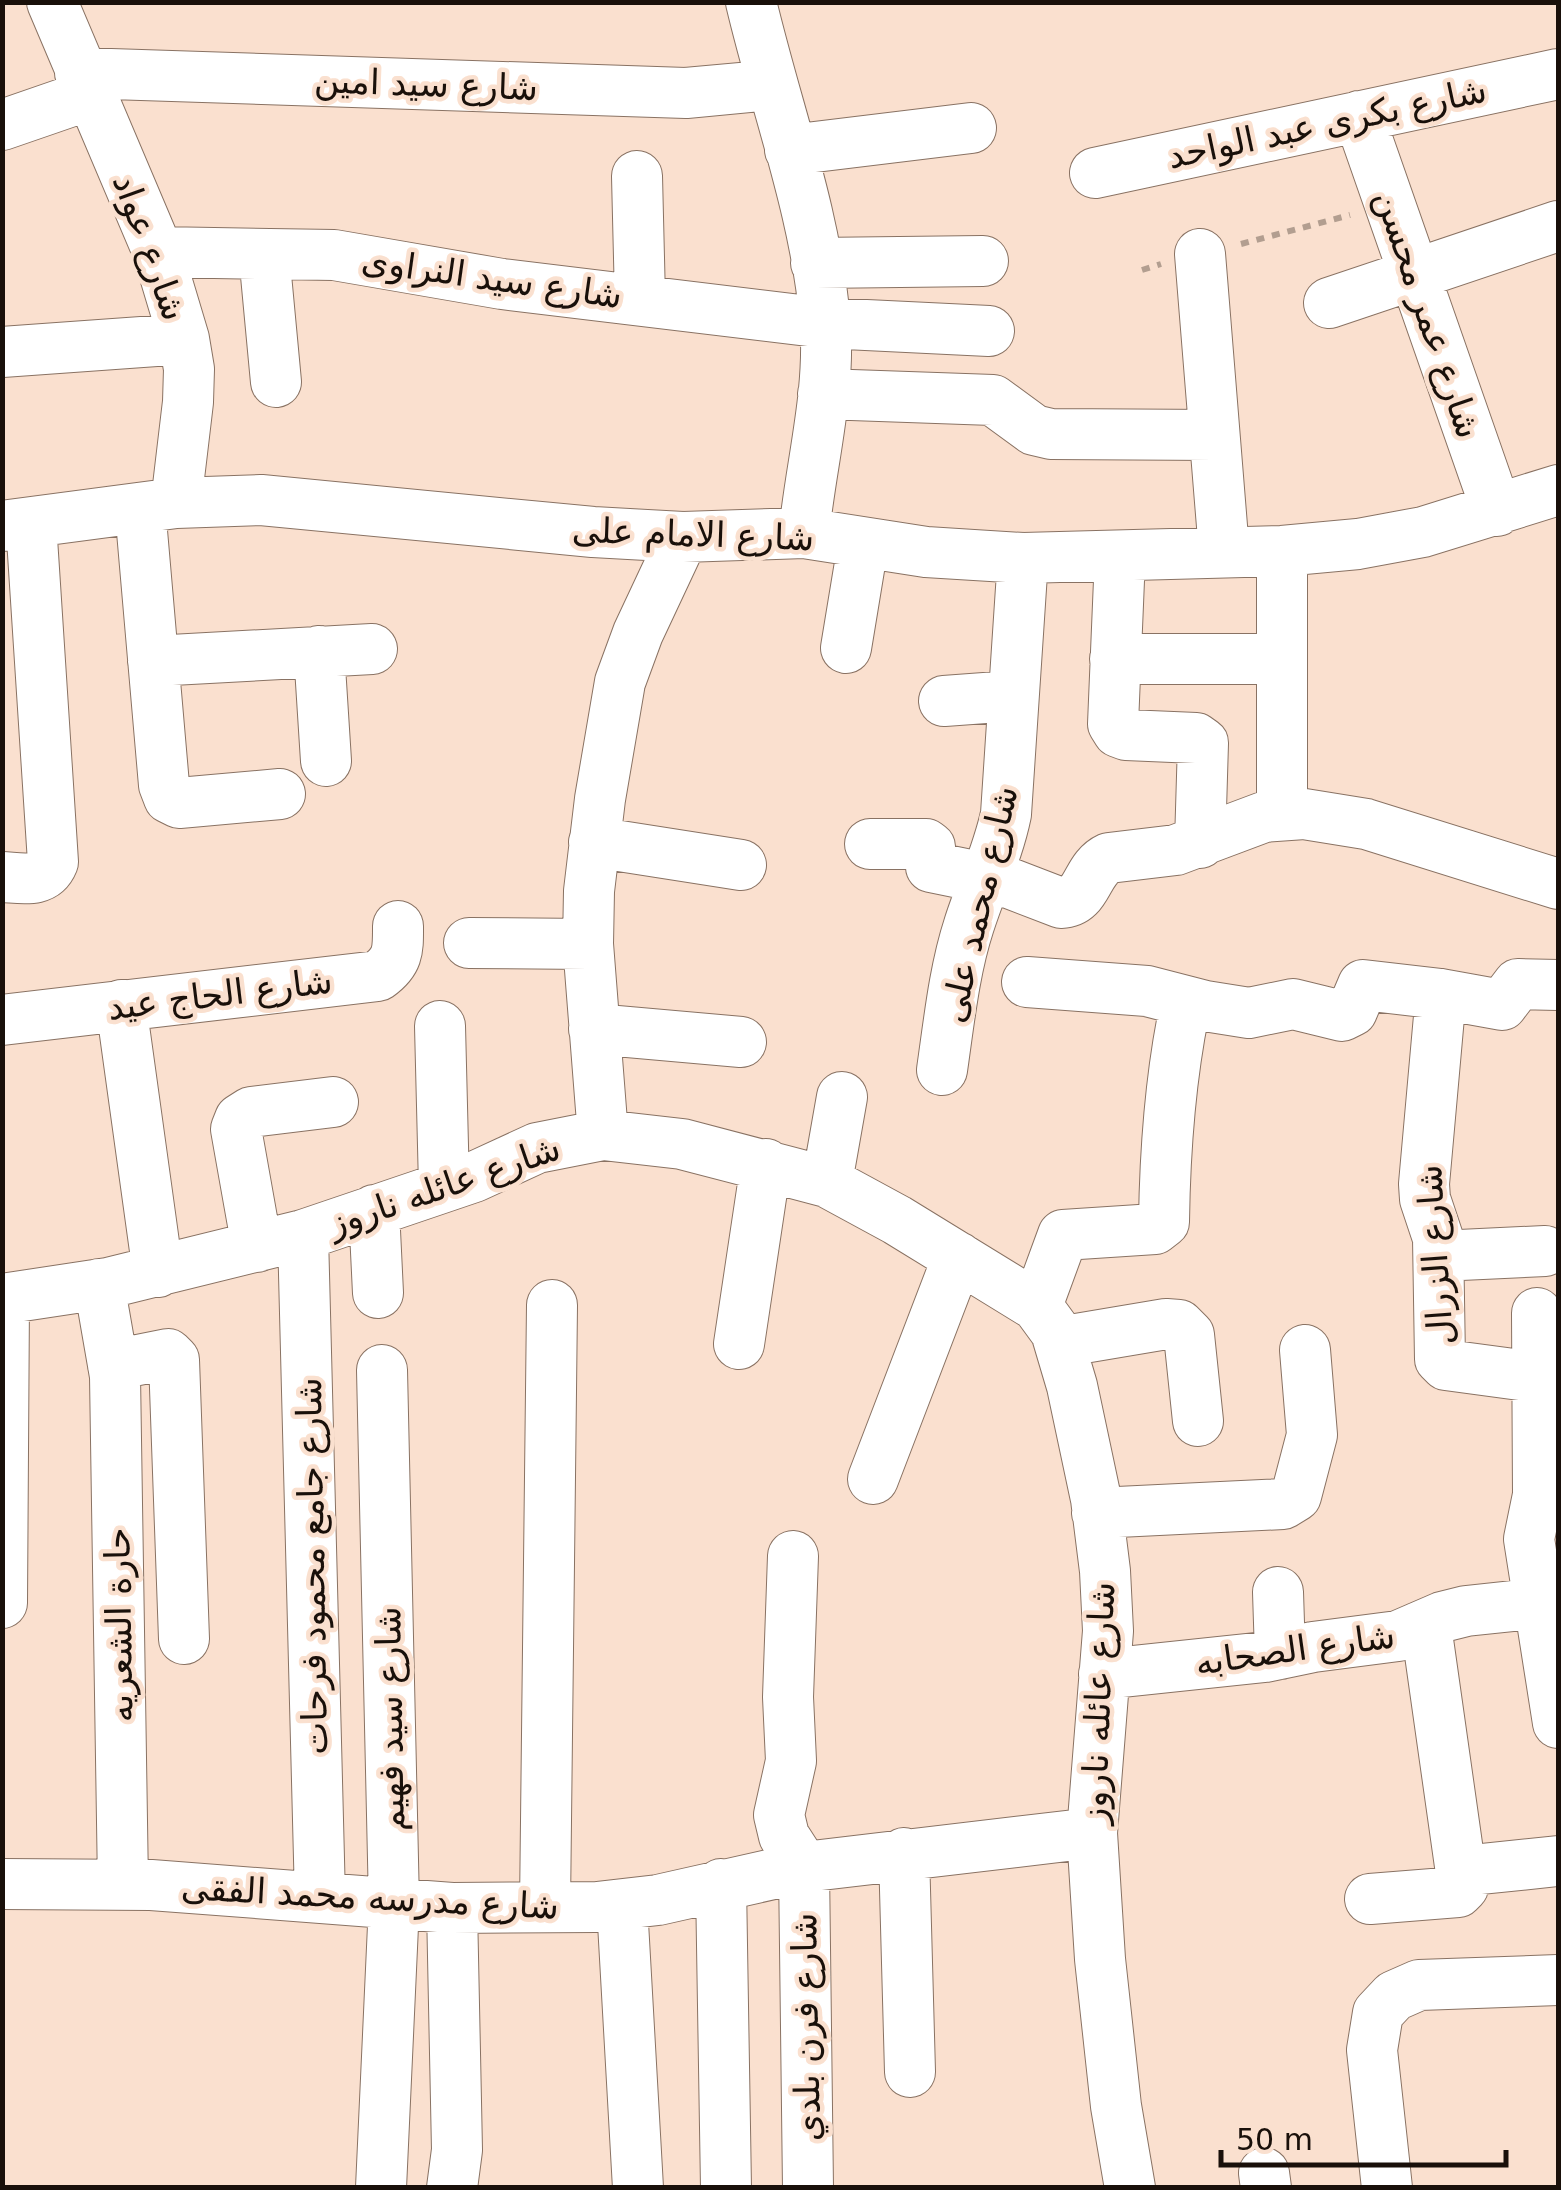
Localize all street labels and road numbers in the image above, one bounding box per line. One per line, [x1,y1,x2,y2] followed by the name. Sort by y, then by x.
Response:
[313,60,539,109] street label: شارع سيد امين
[1164,70,1490,177] street label: شارع بكرى عبد الواحد
[104,168,195,326] street label: شارع عواد
[1366,185,1489,444] street label: شارع عمر محسن
[359,240,625,317] street label: شارع سيد النراوى
[571,510,815,559] street label: شارع الامام على
[932,782,1027,1026] street label: شارع محمد على
[105,960,335,1029] street label: شارع الحاج عيد
[321,1128,566,1246] street label: شارع عائله ناروز
[1409,1163,1462,1347] street label: شارع الزرال
[289,1377,336,1755] street label: شارع جامع محمود فرحات
[97,1527,142,1723] street label: حارة الشعريه
[1074,1581,1123,1827] street label: شارع عائله ناروز
[368,1606,413,1832] street label: شارع سيد فهيم
[1192,1615,1398,1684] street label: شارع الصحابه
[180,1867,560,1928] street label: شارع مدرسه محمد الفقى
[784,1912,829,2142] street label: شارع فرن بلدي

